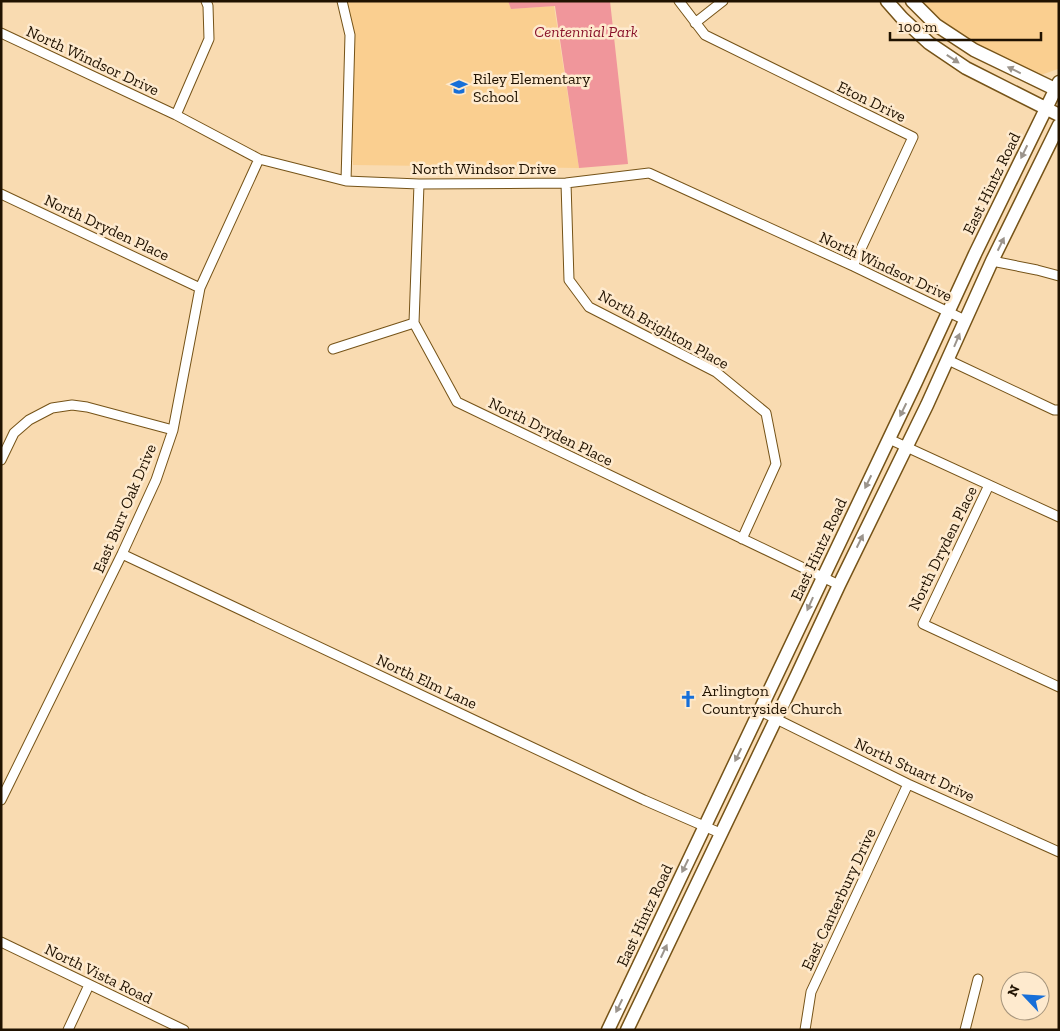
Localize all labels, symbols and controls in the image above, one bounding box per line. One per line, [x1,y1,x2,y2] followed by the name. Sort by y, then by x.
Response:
[890,10,1041,42] scale bar
[898,18,937,36] text: 100 m
[23,21,162,100] street label: North Windsor Drive
[534,22,638,41] park label: Centennial Park
[946,55,960,64] one-way arrow
[1007,66,1021,74] one-way arrow
[473,69,591,106] place label: Riley Elementary School
[449,77,469,97] school or university icon: Riley Elementary School
[834,77,909,126] street label: Eton Drive
[959,129,1024,237] street label: East Hintz Road
[1020,145,1028,159] one-way arrow
[412,159,556,178] street label: North Windsor Drive
[41,190,172,265] street label: North Dryden Place
[816,227,955,306] street label: North Windsor Drive
[997,237,1005,251] one-way arrow
[595,286,732,373] street label: North Brighton Place
[953,333,961,347] one-way arrow
[486,393,616,470] street label: North Dryden Place
[898,403,907,418] one-way arrow
[89,441,160,575] street label: East Burr Oak Drive
[864,475,872,490] one-way arrow
[904,483,981,613] street label: North Dryden Place
[786,495,851,603] street label: East Hintz Road
[856,534,864,548] one-way arrow
[806,597,814,611] one-way arrow
[373,650,480,713] street label: North Elm Lane
[702,681,842,718] place label: Arlington Countryside Church
[678,689,698,709] church icon: Arlington Countryside Church
[852,733,978,806] street label: North Stuart Drive
[734,747,743,762] one-way arrow
[797,825,880,973] street label: East Canterbury Drive
[681,859,689,873] one-way arrow
[612,861,677,969] street label: East Hintz Road
[42,939,156,1008] street label: North Vista Road
[661,944,669,958] one-way arrow
[1000,971,1050,1021] north arrow
[1004,982,1024,999] text: N
[615,999,623,1013] one-way arrow

